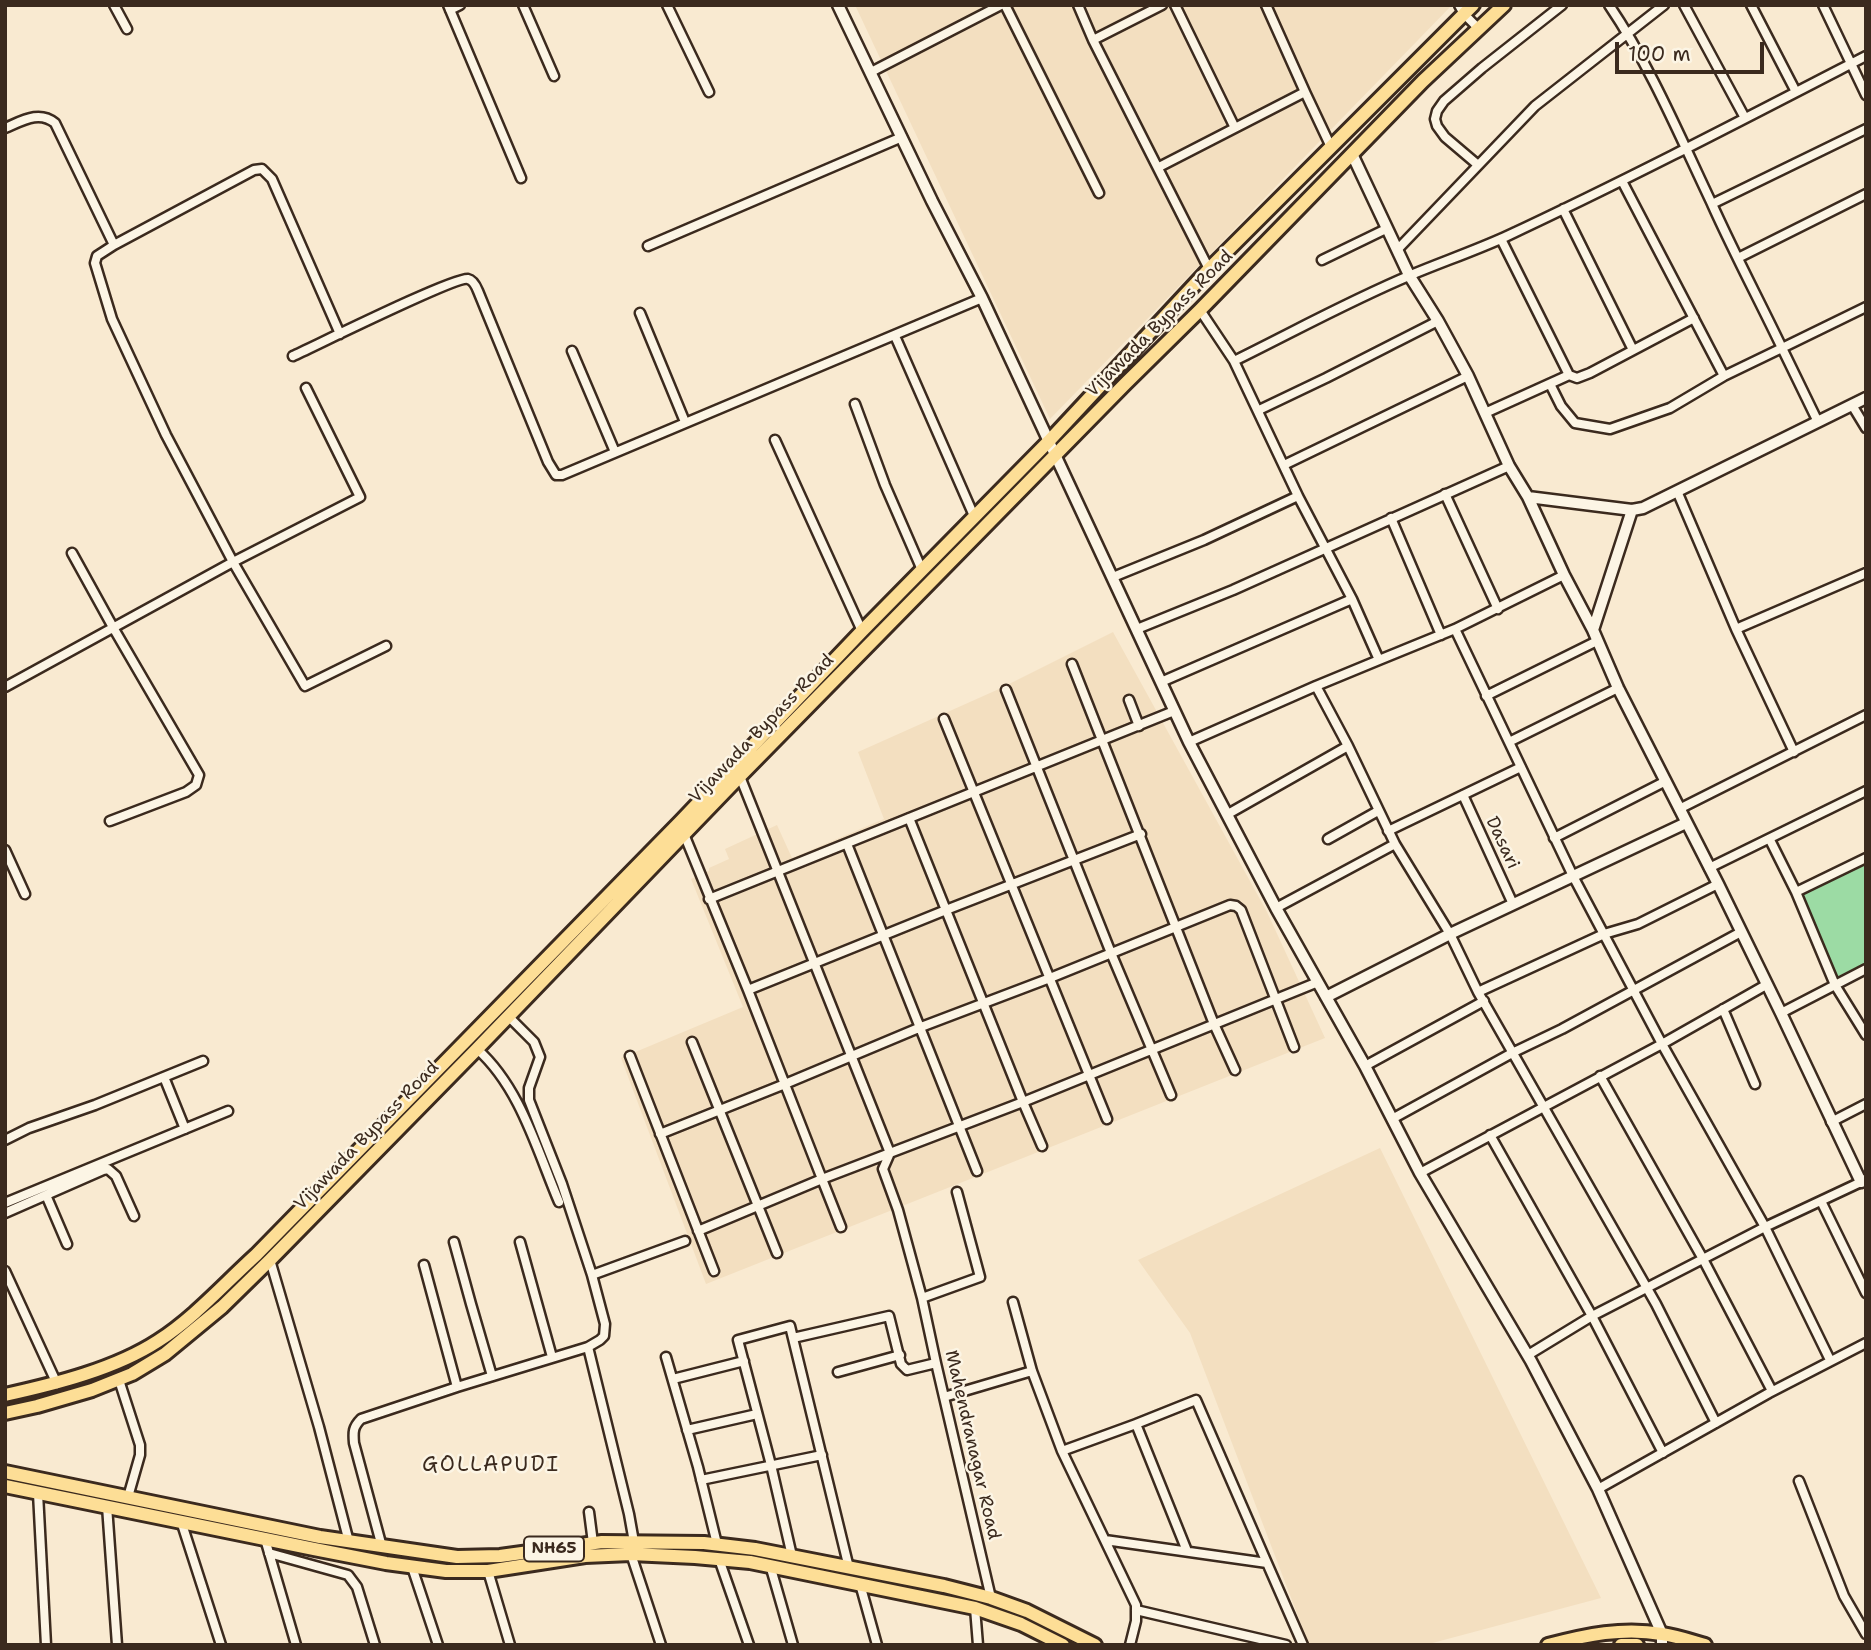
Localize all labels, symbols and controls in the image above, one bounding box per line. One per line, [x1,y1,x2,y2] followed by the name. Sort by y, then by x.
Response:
[1619,28,1768,72] scale bar
[1628,40,1691,68] text: 100 m
[1082,246,1238,402] street label: Vijawada Bypass Road
[685,650,839,808] street label: Vijawada Bypass Road
[1481,813,1523,873] street label: Dasari
[290,1057,444,1215] street label: Vijawada Bypass Road
[940,1348,1004,1542] street label: Mahendranagar Road
[423,1453,559,1479] district label: GOLLAPUDI
[524,1536,584,1562] road number: NH65

